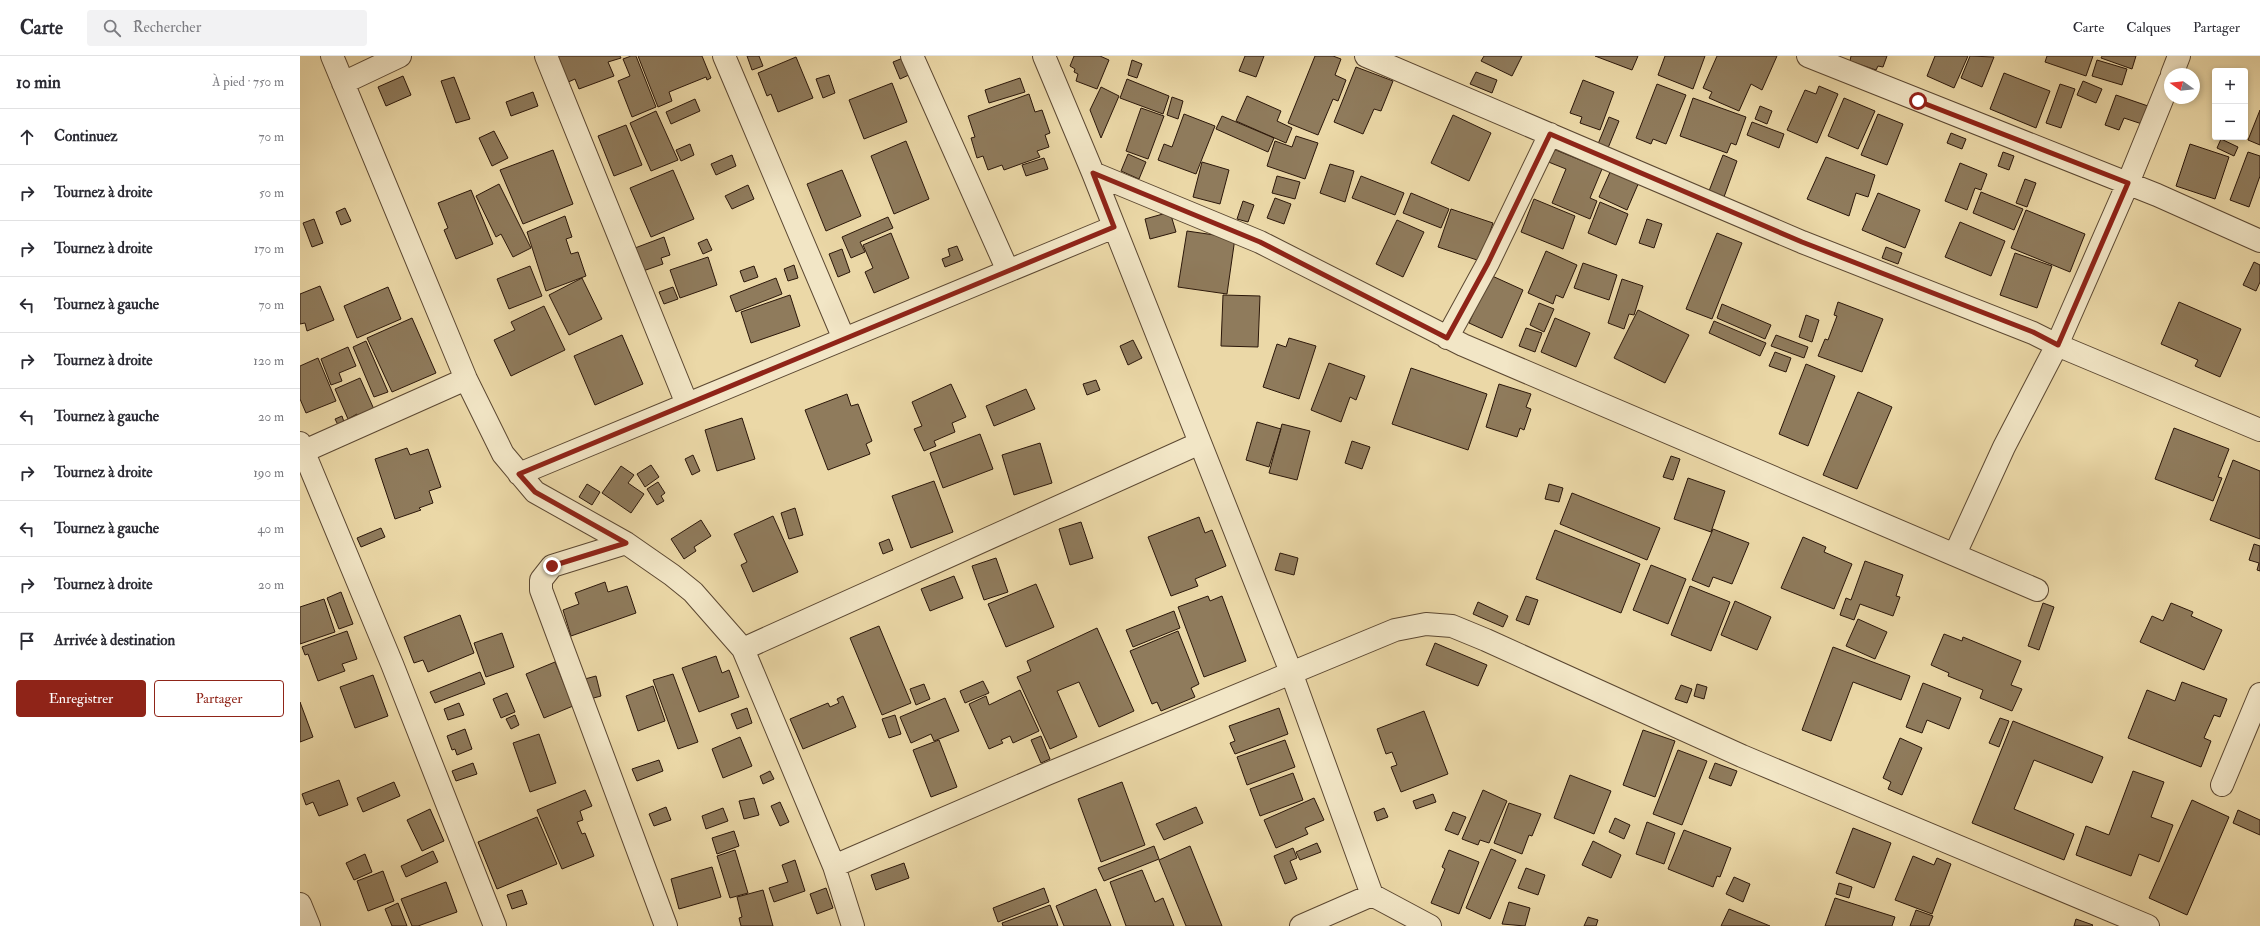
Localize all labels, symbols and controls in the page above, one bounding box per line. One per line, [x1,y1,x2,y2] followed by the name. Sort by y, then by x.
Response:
[87,10,367,46] search box
[20,16,63,40] text: Carte
[101,17,123,39] icon: search
[133,18,201,37] text: Rechercher
[2073,19,2104,36] text: Carte
[2126,19,2171,36] text: Calques
[2193,19,2240,36] text: Partager
[2164,68,2200,104] north arrow
[2212,68,2248,140] map controls
[2212,68,2248,104] button: +
[16,72,61,93] text: 10 min
[212,74,284,90] text: À pied · 750 m
[1909,92,1927,110] route start
[2212,104,2248,140] button: −
[16,126,38,148] icon: ahead
[54,127,118,146] text: Continuez
[259,129,284,145] text: 70 m
[16,182,38,204] icon: right
[54,183,153,202] text: Tournez à droite
[259,185,284,201] text: 50 m
[16,238,38,260] icon: right
[54,239,153,258] text: Tournez à droite
[254,241,284,257] text: 170 m
[16,294,38,316] icon: left
[54,295,159,314] text: Tournez à gauche
[259,297,284,313] text: 70 m
[16,350,38,372] icon: right
[54,351,153,370] text: Tournez à droite
[253,353,284,369] text: 120 m
[16,406,38,428] icon: left
[54,407,159,426] text: Tournez à gauche
[258,409,284,425] text: 20 m
[16,462,38,484] icon: right
[54,463,153,482] text: Tournez à droite
[253,465,284,481] text: 190 m
[16,518,38,540] icon: left
[54,519,159,538] text: Tournez à gauche
[258,521,284,537] text: 40 m
[543,557,561,575] route end
[16,574,38,596] icon: right
[54,575,153,594] text: Tournez à droite
[258,577,284,593] text: 20 m
[16,630,38,652] icon: arrive
[54,631,175,650] text: Arrivée à destination
[16,680,146,717] button: Enregistrer
[154,680,284,717] button: Partager

